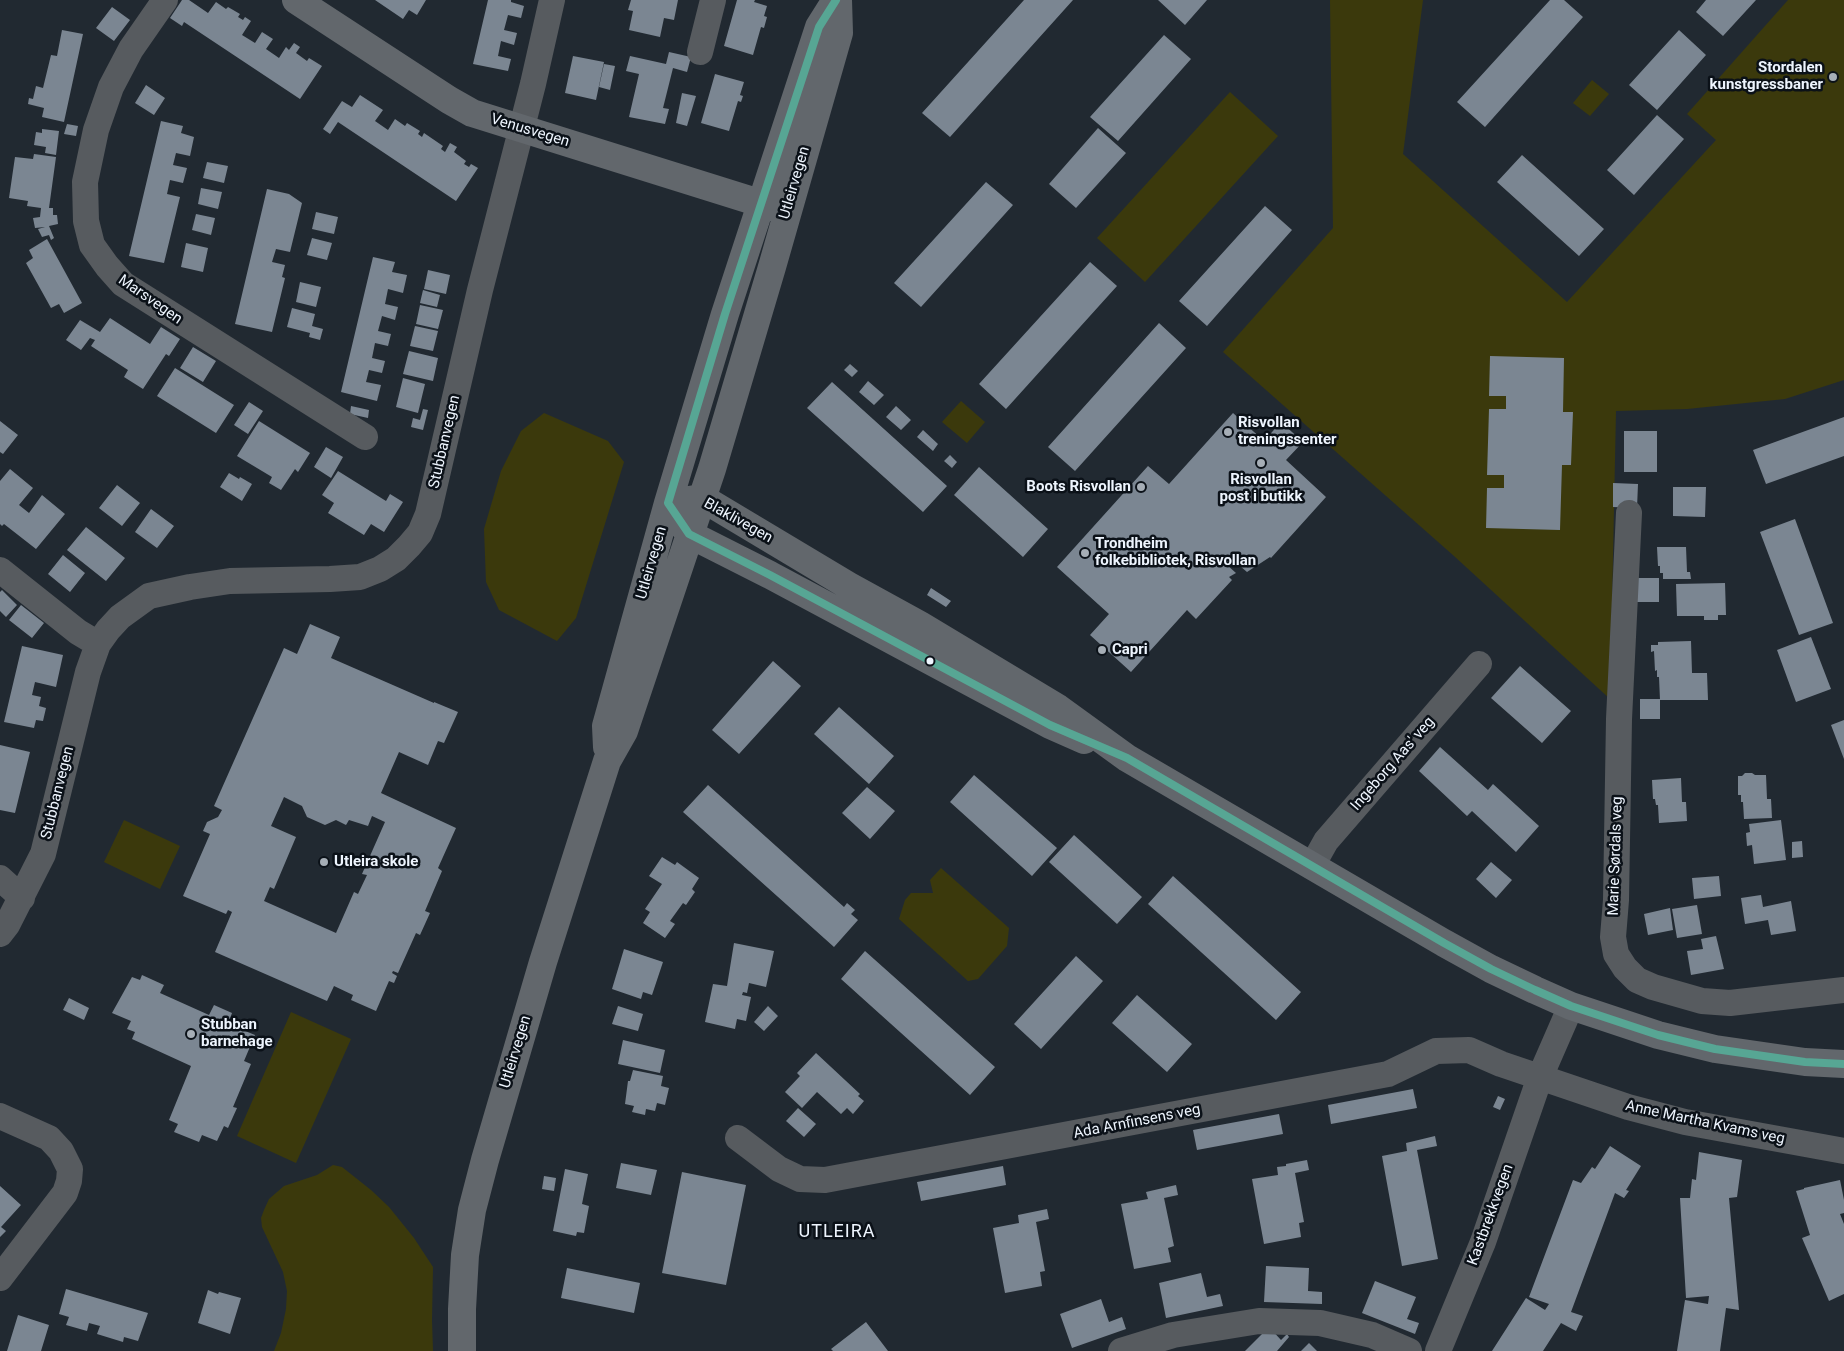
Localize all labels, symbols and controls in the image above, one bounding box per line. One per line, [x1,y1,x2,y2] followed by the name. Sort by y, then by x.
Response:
[1709,59,1823,94] place label: Stordalen kunstgressbaner
[1827,71,1839,83] marker: Stordalen kunstgressbaner
[489,111,571,151] street label: Venusvegen
[776,145,814,221] street label: Utleirvegen
[115,271,185,329] street label: Marsvegen
[426,394,464,490] street label: Stubbanvegen
[1238,414,1336,449] place label: Risvollan treningssenter
[1222,426,1234,438] marker: Risvollan treningssenter
[1255,457,1267,469] marker: Risvollan post i butikk
[1219,471,1303,506] place label: Risvollan post i butikk
[1026,478,1131,496] place label: Boots Risvollan
[1135,481,1147,493] marker: Boots Risvollan
[700,495,776,547] street label: Blaklivegen
[633,525,671,601] street label: Utleirvegen
[1095,535,1256,570] place label: Trondheim folkebibliotek, Risvollan
[1079,547,1091,559] marker: Trondheim folkebibliotek, Risvollan
[1112,641,1148,659] place label: Capri
[1096,644,1108,656] marker: Capri
[925,656,935,666] unlabelled marker
[1347,713,1439,815] street label: Ingeborg Aas' veg
[38,745,78,841] street label: Stubbanvegen
[1605,796,1627,916] street label: Marie Sørdals veg
[334,853,418,871] place label: Utleira skole
[318,856,330,868] marker: Utleira skole
[496,1014,536,1090] street label: Utleirvegen
[201,1016,273,1051] place label: Stubban barnehage
[185,1028,197,1040] marker: Stubban barnehage
[1624,1097,1786,1149] street label: Anne Martha Kvams veg
[1072,1101,1202,1143] street label: Ada Arnfinsens veg
[1464,1162,1518,1268] street label: Kastbrekkvegen
[798,1221,876,1243] district label: UTLEIRA

